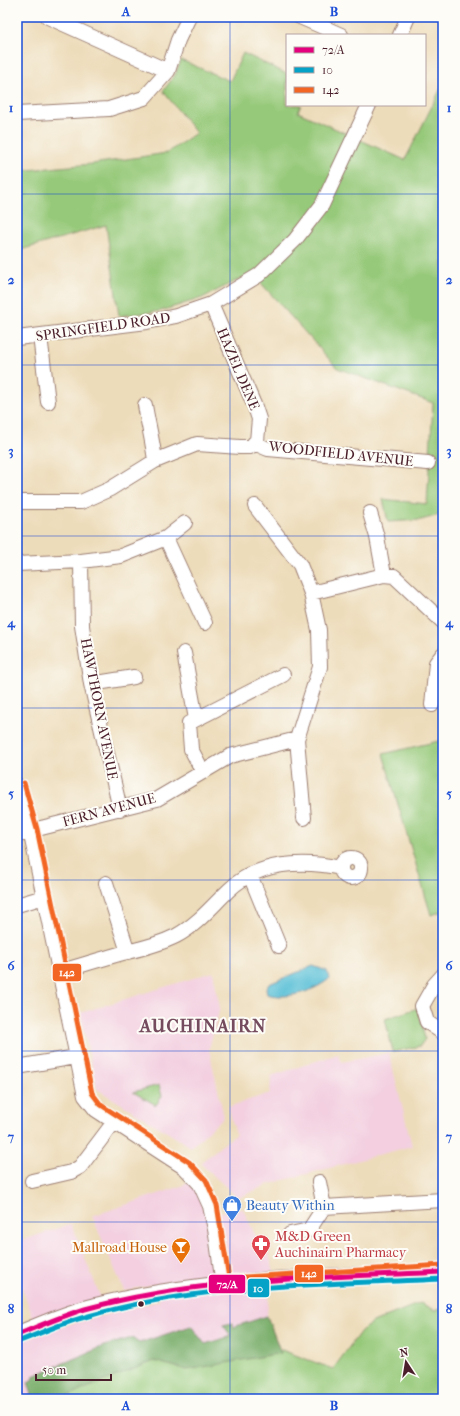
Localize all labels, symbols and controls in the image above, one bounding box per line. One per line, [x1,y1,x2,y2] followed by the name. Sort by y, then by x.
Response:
[121,4,131,19] text: A
[330,4,339,19] text: B
[286,34,426,106] legend
[322,43,345,57] text: 72/A
[322,63,333,77] text: 10
[322,83,340,97] text: 142
[9,100,14,115] text: 1
[447,100,452,115] text: 1
[8,272,15,287] text: 2
[446,272,453,287] text: 2
[35,309,172,345] street label: SPRINGFIELD ROAD
[213,325,263,413] street label: HAZEL DENE
[267,438,415,470] street label: WOODFIELD AVENUE
[8,443,14,459] text: 3
[446,443,452,459] text: 3
[6,615,16,631] text: 4
[444,615,454,631] text: 4
[77,637,121,782] street label: HAWTHORN AVENUE
[8,786,14,801] text: 5
[446,786,452,801] text: 5
[61,789,158,831] street label: FERN AVENUE
[7,958,15,973] text: 6
[445,958,453,973] text: 6
[52,963,82,982] line badge: 142
[59,966,75,979] text: 142
[138,1016,267,1037] district label: AUCHINAIRN
[7,1129,15,1144] text: 7
[445,1129,453,1144] text: 7
[221,1194,243,1222] shop icon: Beauty Within
[246,1197,335,1214] place label: Beauty Within
[274,1228,407,1261] place label: M&D Green Auchinairn Pharmacy
[250,1233,272,1261] pharmacy icon: M&D Green Auchinairn Pharmacy
[170,1236,192,1264] bar icon: Mallroad House
[72,1239,167,1256] place label: Mallroad House
[294,1264,324,1283] line badge: 142
[301,1267,317,1280] text: 142
[208,1274,246,1294] line badge: 72/A
[216,1278,238,1291] text: 72/A
[247,1278,270,1298] line badge: 10
[253,1282,263,1295] text: 10
[136,1299,146,1309] unlabelled marker
[8,1301,15,1316] text: 8
[446,1301,453,1316] text: 8
[386,1342,426,1382] north arrow
[399,1345,410,1360] text: N
[36,1356,111,1382] scale bar
[42,1363,66,1377] text: 50 m
[121,1398,131,1413] text: A
[330,1398,339,1413] text: B

